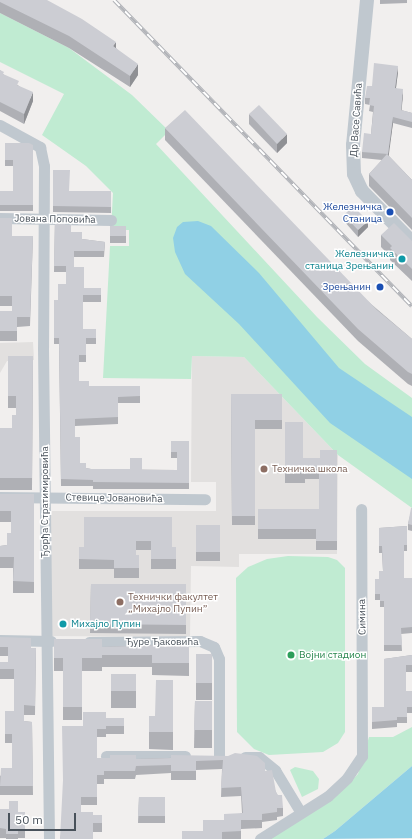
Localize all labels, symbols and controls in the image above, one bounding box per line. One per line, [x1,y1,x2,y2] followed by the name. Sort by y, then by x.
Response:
[347,83,365,157] street label: Др Васе Савића
[323,200,382,224] place label: Железничка Станица
[385,207,395,217] marker: Железничка Станица
[14,212,96,226] street label: Јована Поповића
[305,247,394,270] place label: Железничка станица Зрењанин
[397,254,407,264] marker: Железничка станица Зрењанин
[322,281,371,293] place label: Зрењанин
[374,281,386,293] marker: Зрењанин
[39,446,51,558] street label: Ђорђа Стратимировића
[272,463,348,475] place label: Техничка школа
[259,464,269,474] marker: Техничка школа
[65,491,163,505] street label: Стевице Јовановића
[128,590,218,614] place label: Технички факултет „Михајло Пупин”
[115,597,125,607] marker: Технички факултет „Михајло Пупин”
[356,599,368,635] street label: Симина
[71,618,141,630] place label: Михајло Пупин
[58,619,68,629] marker: Михајло Пупин
[125,636,199,648] street label: Ђуре Ђаковића
[299,649,366,661] place label: Војни стадион
[286,650,296,660] marker: Војни стадион
[10,805,78,831] scale bar
[15,812,43,827] text: 50 m

